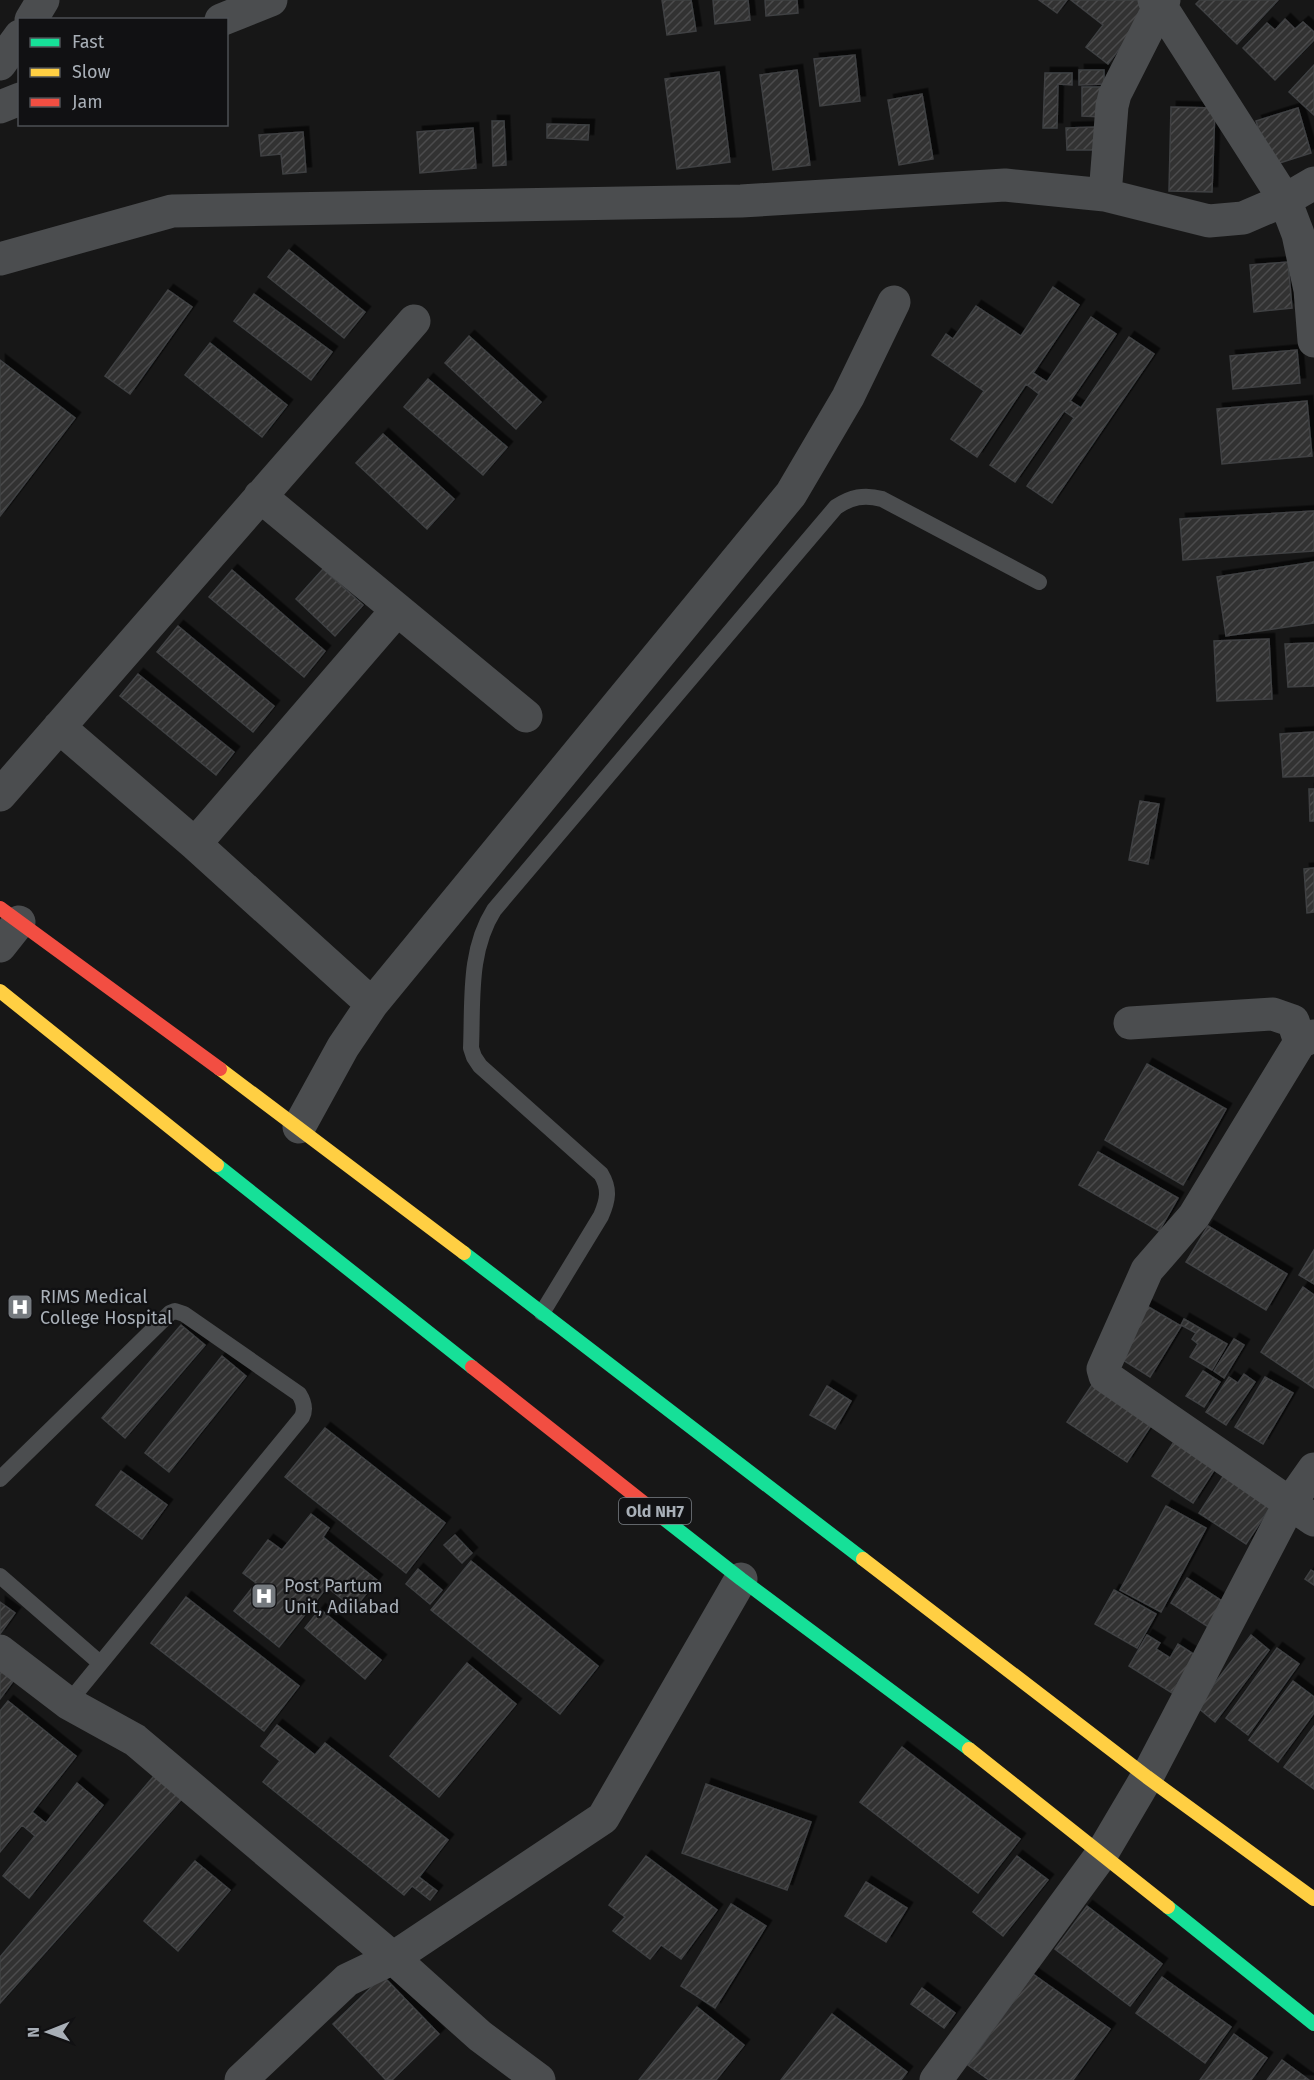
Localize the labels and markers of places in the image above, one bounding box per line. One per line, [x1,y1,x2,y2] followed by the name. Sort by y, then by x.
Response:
[40,1286,172,1329] place label: RIMS Medical College Hospital
[5,1292,35,1322] hospital icon: RIMS Medical College Hospital
[284,1575,399,1618] place label: Post Partum Unit, Adilabad
[249,1581,279,1611] hospital icon: Post Partum Unit, Adilabad

